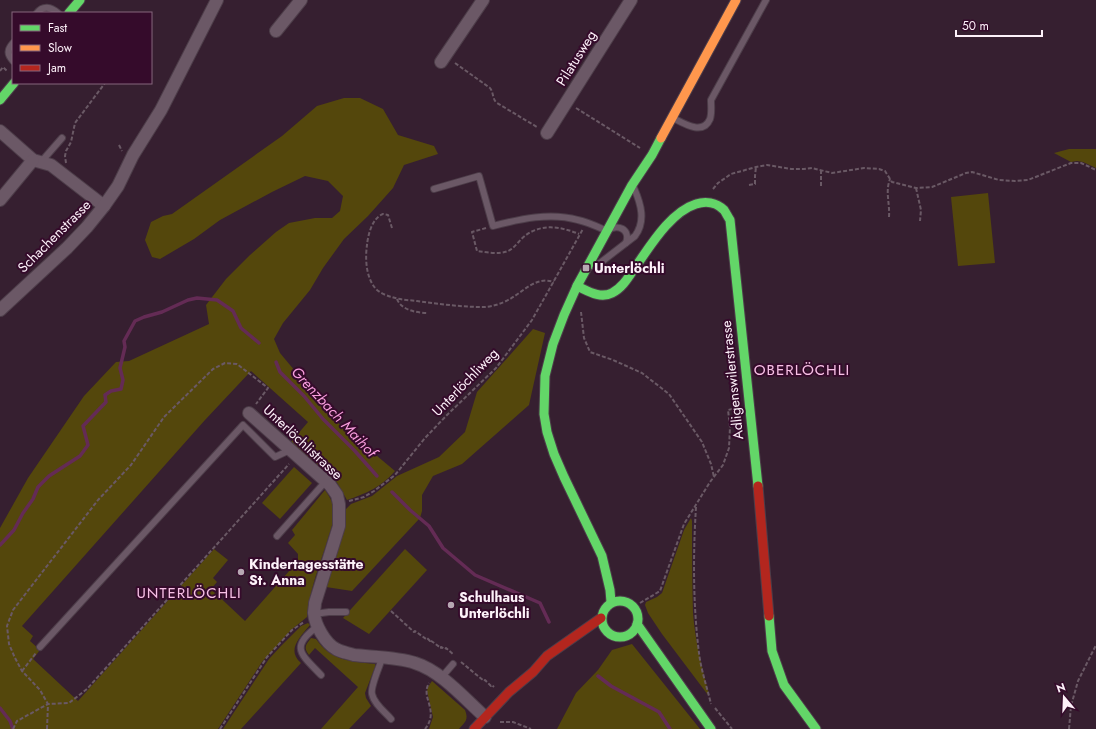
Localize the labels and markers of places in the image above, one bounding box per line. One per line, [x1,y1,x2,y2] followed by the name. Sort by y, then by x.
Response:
[594,258,665,278] place label: Unterlöchli
[581,263,591,273] marker: Unterlöchli
[249,554,363,590] place label: Kindertagesstätte St. Anna
[236,567,246,577] marker: Kindertagesstätte St. Anna
[459,587,530,623] place label: Schulhaus Unterlöchli
[446,600,456,610] marker: Schulhaus Unterlöchli

